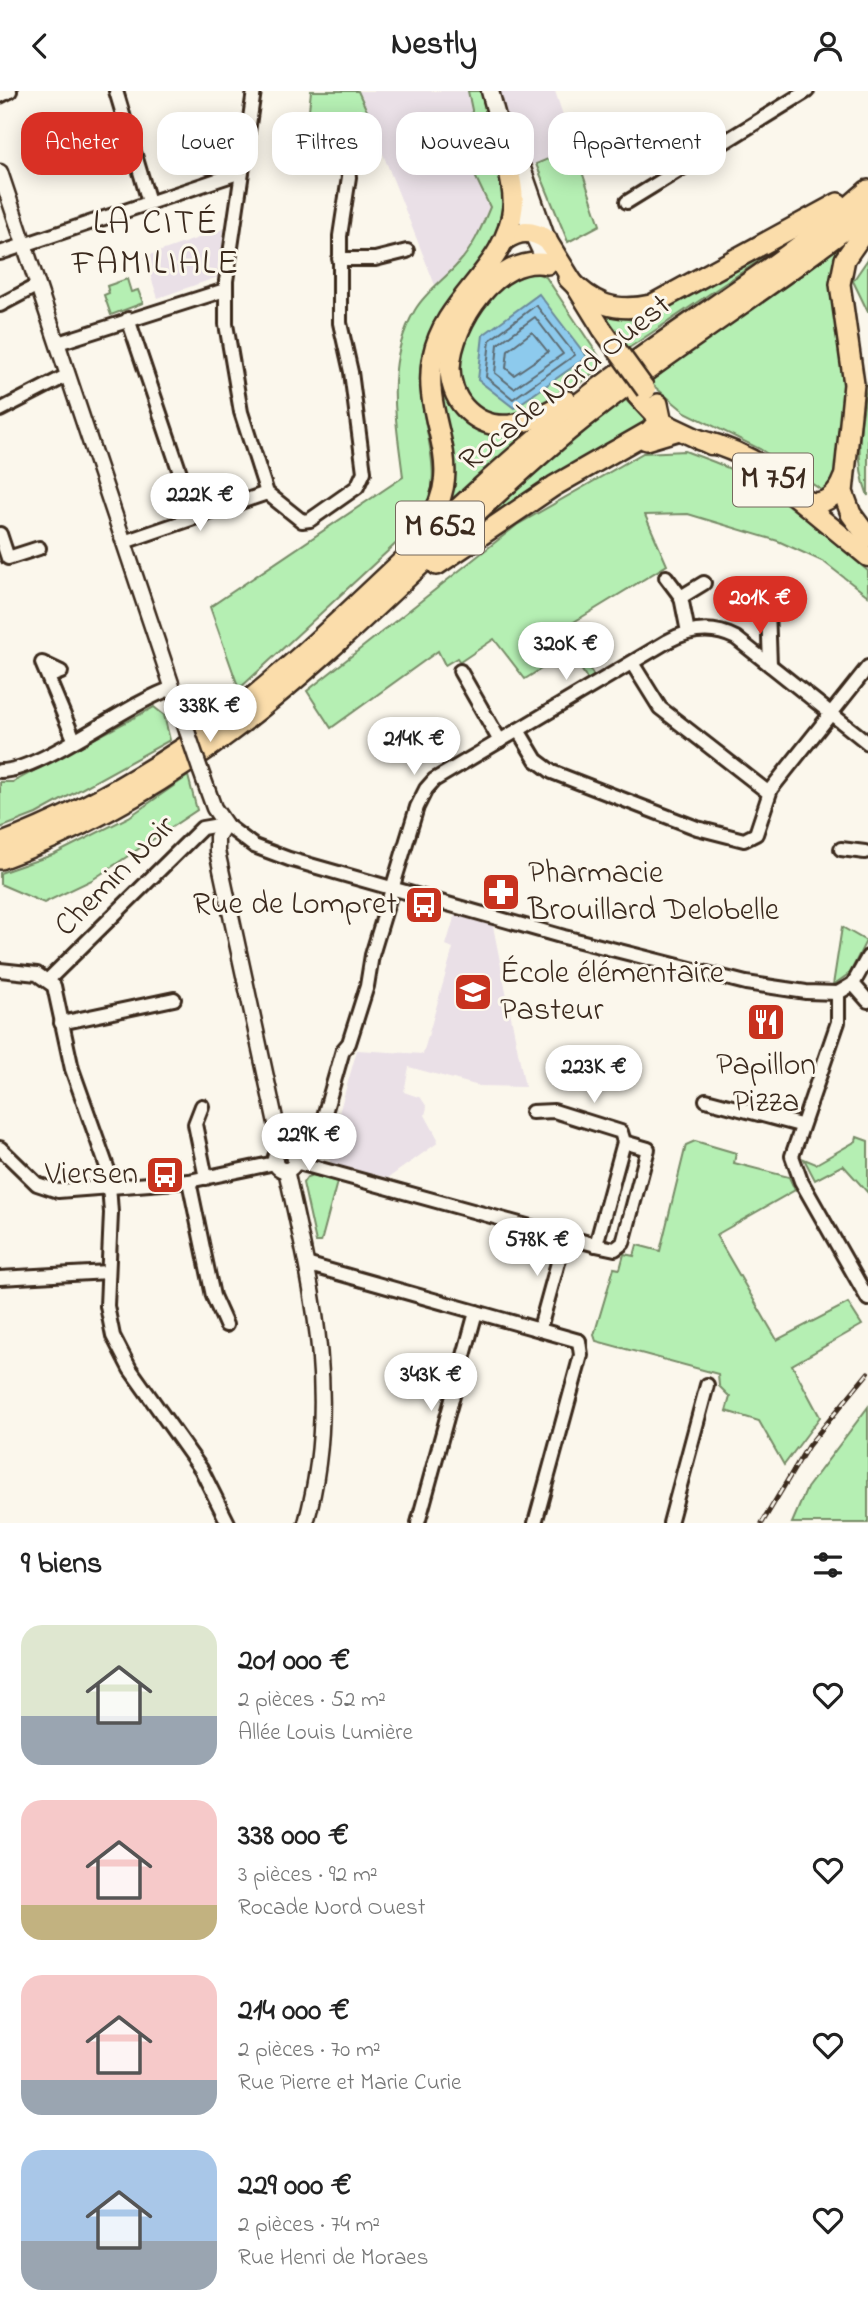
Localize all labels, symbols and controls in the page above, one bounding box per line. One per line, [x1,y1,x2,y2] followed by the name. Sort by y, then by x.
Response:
[391,22,477,69] text: Nestly
[21,27,59,65] icon: back
[809,27,847,65] icon: person
[21,112,143,175] chip: Acheter
[157,112,258,175] chip: Louer
[272,112,382,175] chip: Filtres
[396,112,534,175] chip: Nouveau
[548,112,726,175] chip: Appartement
[71,199,240,290] district label: LA CITÉ FAMILIALE
[450,283,682,484] street label: Rocade Nord Ouest
[733,453,813,507] road number: M 751
[143,473,257,533] pin: 222K €
[166,479,234,512] text: 222K €
[396,501,484,555] road number: M 652
[703,577,817,636] pin: 201K €
[729,582,791,615] text: 201K €
[509,623,623,682] pin: 320K €
[534,628,598,661] text: 320K €
[153,685,267,744] pin: 338K €
[180,690,240,723] text: 338K €
[357,717,471,777] pin: 214K €
[383,723,445,756] text: 214K €
[44,805,188,949] street label: Chemin Noir
[527,851,780,935] place label: Pharmacie Brouillard Delobelle
[480,871,522,913] pharmacy icon: Pharmacie Brouillard Delobelle
[193,882,397,929] place label: Rue de Lompret
[403,884,445,926] bus stop icon: Rue de Lompret
[500,951,725,1035] place label: École élémentaire Pasteur
[452,971,494,1013] school or university icon: École élémentaire Pasteur
[745,1001,787,1043] restaurant icon: Papillon Pizza
[716,1043,816,1127] place label: Papillon Pizza
[537,1045,651,1105] pin: 223K €
[561,1051,627,1084] text: 223K €
[252,1114,366,1173] pin: 229K €
[278,1119,340,1152] text: 229K €
[44,1152,138,1199] place label: Viersen
[144,1154,186,1196] bus stop icon: Viersen
[480,1219,594,1278] pin: 578K €
[505,1224,569,1257] text: 578K €
[374,1353,488,1413] pin: 343K €
[400,1359,462,1392] text: 343K €
[21,1543,102,1587] text: 9 biens
[809,1546,847,1584] icon: filters
[238,1640,350,1684] text: 201 000 €
[77,1653,161,1737] icon: home
[809,1676,847,1714] icon: heart
[238,1684,386,1717] text: 2 pièces · 52 m²
[238,1717,413,1750] text: Allée Louis Lumière
[238,1815,349,1859] text: 338 000 €
[77,1828,161,1912] icon: home
[809,1851,847,1889] icon: heart
[238,1859,378,1892] text: 3 pièces · 92 m²
[238,1892,426,1925] text: Rocade Nord Ouest
[238,1990,350,2034] text: 214 000 €
[77,2003,161,2087] icon: home
[809,2026,847,2064] icon: heart
[238,2034,381,2067] text: 2 pièces · 70 m²
[238,2067,461,2100] text: Rue Pierre et Marie Curie
[238,2165,352,2209] text: 229 000 €
[77,2178,161,2262] icon: home
[809,2201,847,2239] icon: heart
[238,2209,380,2242] text: 2 pièces · 74 m²
[238,2242,428,2275] text: Rue Henri de Moraes

